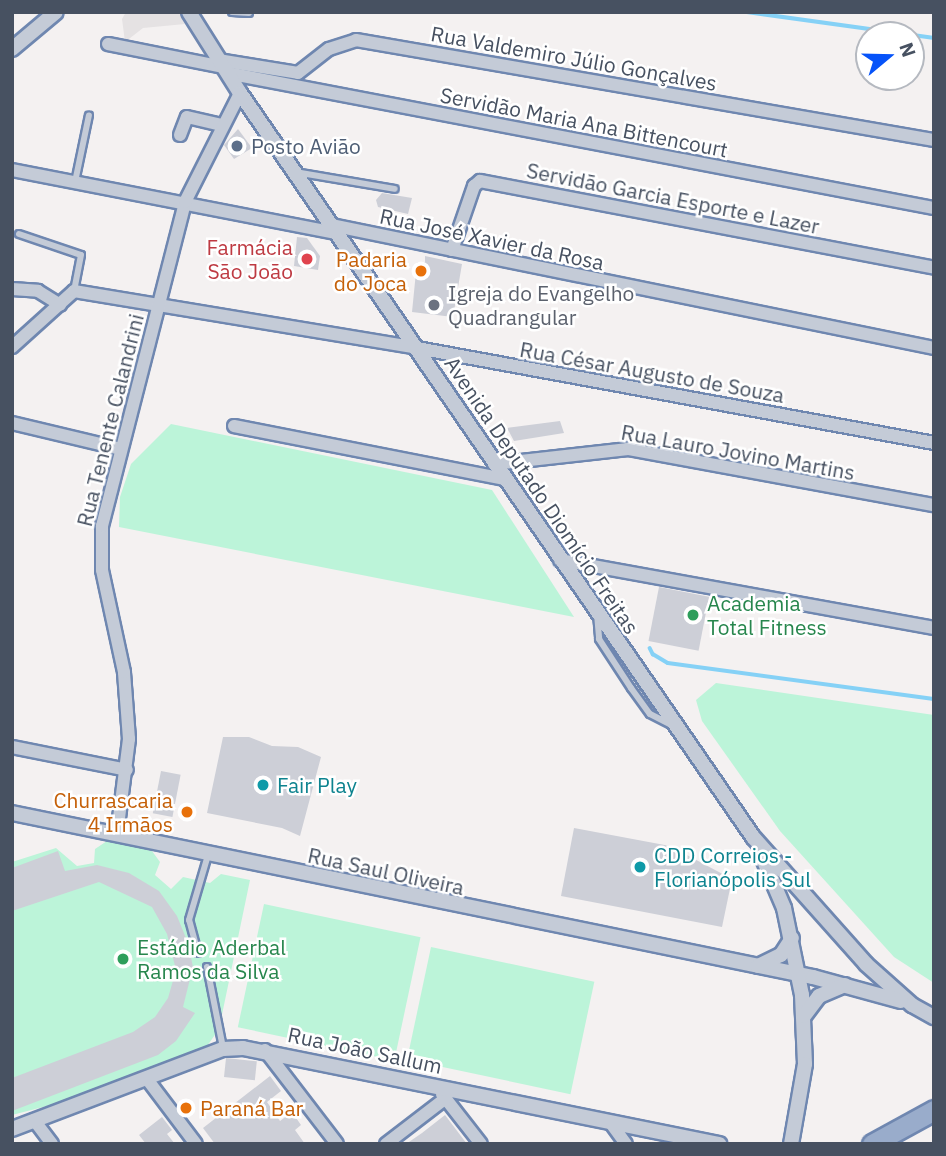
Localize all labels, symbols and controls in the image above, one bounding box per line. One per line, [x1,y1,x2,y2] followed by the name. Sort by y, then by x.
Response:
[429,20,719,96] street label: Rua Valdemiro Júlio Gonçalves
[855,21,925,91] north arrow
[894,39,922,60] text: N
[438,82,730,162] street label: Servidão Maria Ana Bittencourt
[251,133,361,159] place label: Posto Avião
[229,138,245,154] marker: Posto Avião
[524,157,822,239] street label: Servidão Garcia Esporte e Lazer
[377,203,607,275] street label: Rua José Xavier da Rosa
[207,234,293,284] place label: Farmácia São João
[334,246,407,296] place label: Padaria do Joca
[299,251,315,267] marker: Farmácia São João
[413,263,429,279] marker: Padaria do Joca
[448,280,634,330] place label: Igreja do Evangelho Quadrangular
[426,297,442,313] marker: Igreja do Evangelho Quadrangular
[71,311,149,529] street label: Rua Tenente Calandrini
[518,336,786,408] street label: Rua César Augusto de Souza
[440,351,644,639] street label: Avenida Deputado Diomício Freitas
[619,419,857,485] street label: Rua Lauro Jovino Martins
[707,590,827,640] place label: Academia Total Fitness
[685,607,701,623] marker: Academia Total Fitness
[277,772,357,798] place label: Fair Play
[255,777,271,793] marker: Fair Play
[53,787,173,837] place label: Churrascaria 4 Irmãos
[179,804,195,820] marker: Churrascaria 4 Irmãos
[306,842,466,900] street label: Rua Saul Oliveira
[654,842,811,892] place label: CDD Correios - Florianópolis Sul
[632,859,648,875] marker: CDD Correios - Florianópolis Sul
[137,934,286,984] place label: Estádio Aderbal Ramos da Silva
[115,951,131,967] marker: Estádio Aderbal Ramos da Silva
[286,1021,444,1079] street label: Rua João Sallum
[200,1095,303,1121] place label: Paraná Bar
[178,1100,194,1116] marker: Paraná Bar

